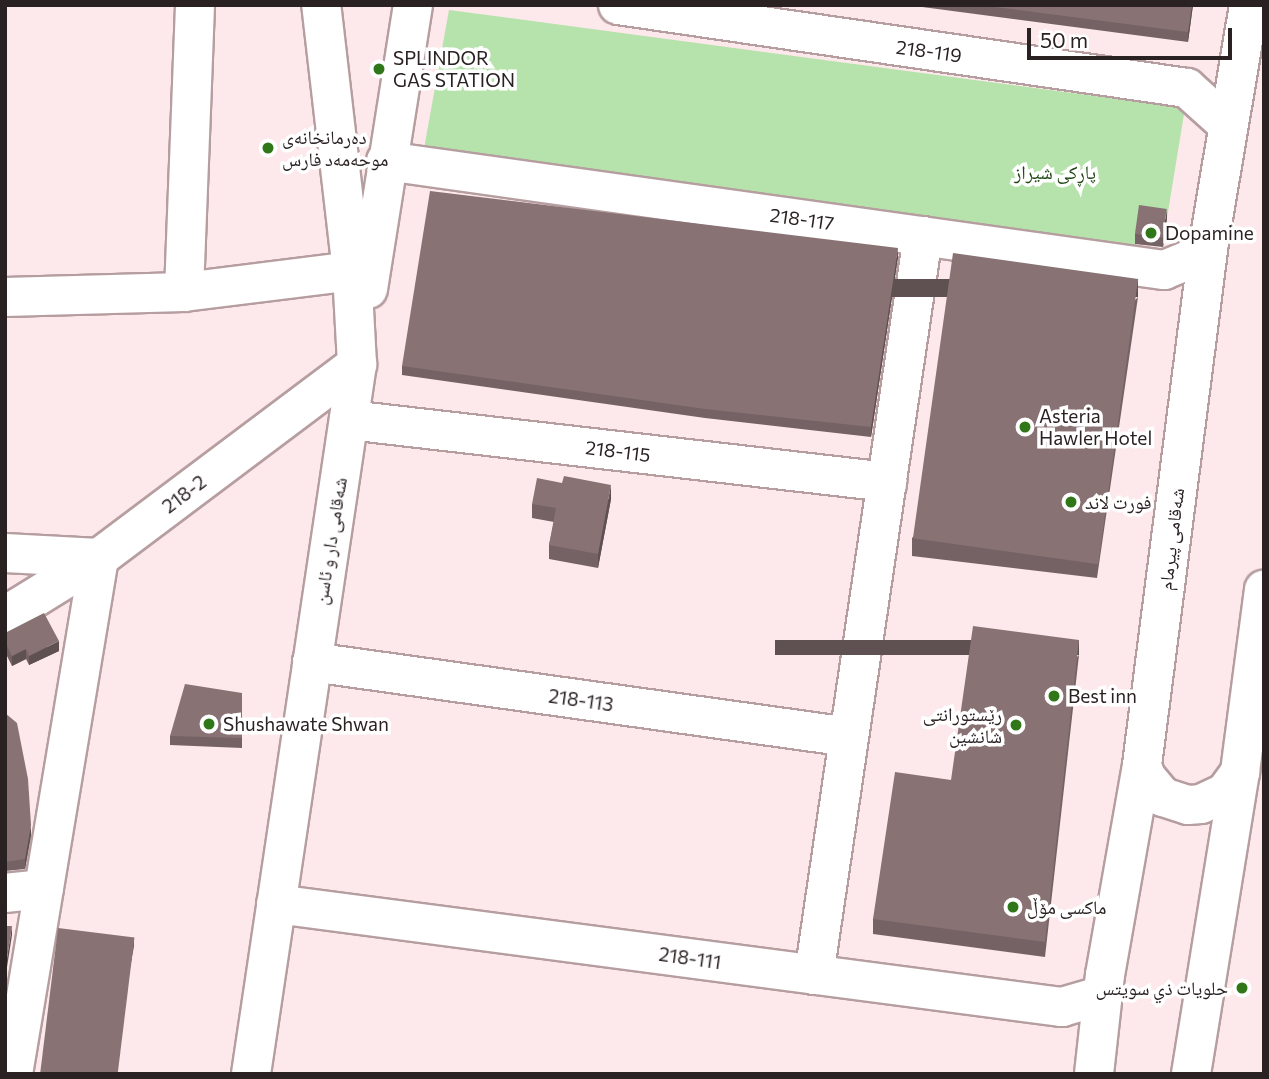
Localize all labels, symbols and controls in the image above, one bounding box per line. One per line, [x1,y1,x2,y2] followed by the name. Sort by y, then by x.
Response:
[1031,14,1236,58] scale bar
[1040,27,1088,52] text: 50 m
[895,35,963,67] street label: 218-119
[393,47,515,91] place label: SPLINDOR GAS STATION
[371,61,387,77] marker: SPLINDOR GAS STATION
[282,126,388,170] place label: دەرمانخانەی موحەمەد فارس
[260,140,276,156] marker: دەرمانخانەی موحەمەد فارس
[1014,161,1096,183] park label: پاڕکی شیراز
[768,203,836,235] street label: 218-117
[1165,222,1254,244] place label: Dopamine
[1143,225,1159,241] marker: Dopamine
[1039,405,1152,449] place label: Asteria Hawler Hotel
[1017,419,1033,435] marker: Asteria Hawler Hotel
[584,436,652,466] street label: 218-115
[158,470,210,518] street label: 218-2
[309,476,351,606] street label: شەقامی دار و ئاسن
[1153,486,1189,592] street label: شەقامی پیرمام
[1085,491,1152,513] place label: فورت لاند
[1063,494,1079,510] marker: فورت لاند
[547,684,615,716] street label: 218-113
[1068,685,1137,707] place label: Best inn
[1046,688,1062,704] marker: Best inn
[923,703,1002,747] place label: رێستورانتی شانشین
[223,713,389,735] place label: Shushawate Shwan
[201,716,217,732] marker: Shushawate Shwan
[1008,717,1024,733] marker: رێستورانتی شانشین
[1027,896,1107,918] place label: ماكسی مۆڵ
[1005,899,1021,915] marker: ماكسی مۆڵ
[657,942,723,974] street label: 218-111
[1095,977,1228,999] place label: حلويات ذي سويتس
[1234,980,1250,996] marker: حلويات ذي سويتس

